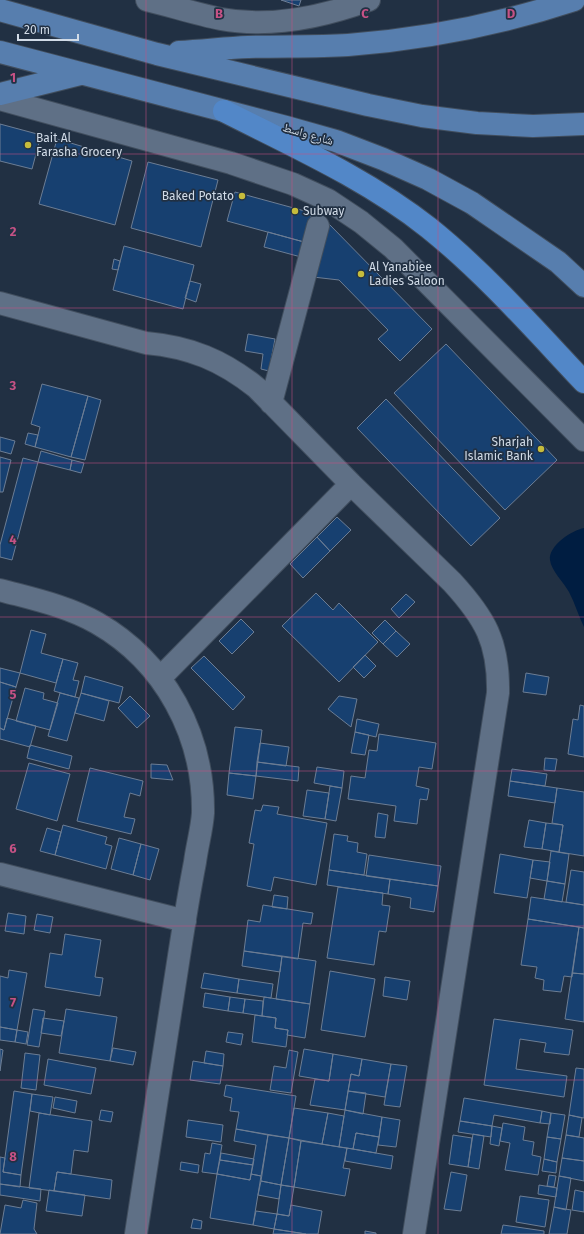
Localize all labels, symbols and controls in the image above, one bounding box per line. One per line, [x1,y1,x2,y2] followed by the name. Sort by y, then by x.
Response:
[215,6,223,21] text: B
[361,6,369,21] text: C
[507,6,516,21] text: D
[18,16,78,42] scale bar
[24,23,50,37] text: 20 m
[10,70,16,85] text: 1
[281,120,335,149] street label: شارع واسط
[36,131,122,159] place label: Bait Al Farasha Grocery
[23,140,33,150] marker: Bait Al Farasha Grocery
[162,189,234,203] place label: Baked Potato
[237,191,247,201] marker: Baked Potato
[303,204,344,218] place label: Subway
[290,206,300,216] marker: Subway
[10,224,17,239] text: 2
[369,260,445,288] place label: Al Yanabiee Ladies Saloon
[356,269,366,279] marker: Al Yanabiee Ladies Saloon
[9,378,17,393] text: 3
[464,435,534,463] place label: Sharjah Islamic Bank
[536,444,546,454] marker: Sharjah Islamic Bank
[9,532,17,547] text: 4
[10,687,17,702] text: 5
[9,841,17,856] text: 6
[10,995,16,1010] text: 7
[9,1149,17,1164] text: 8

